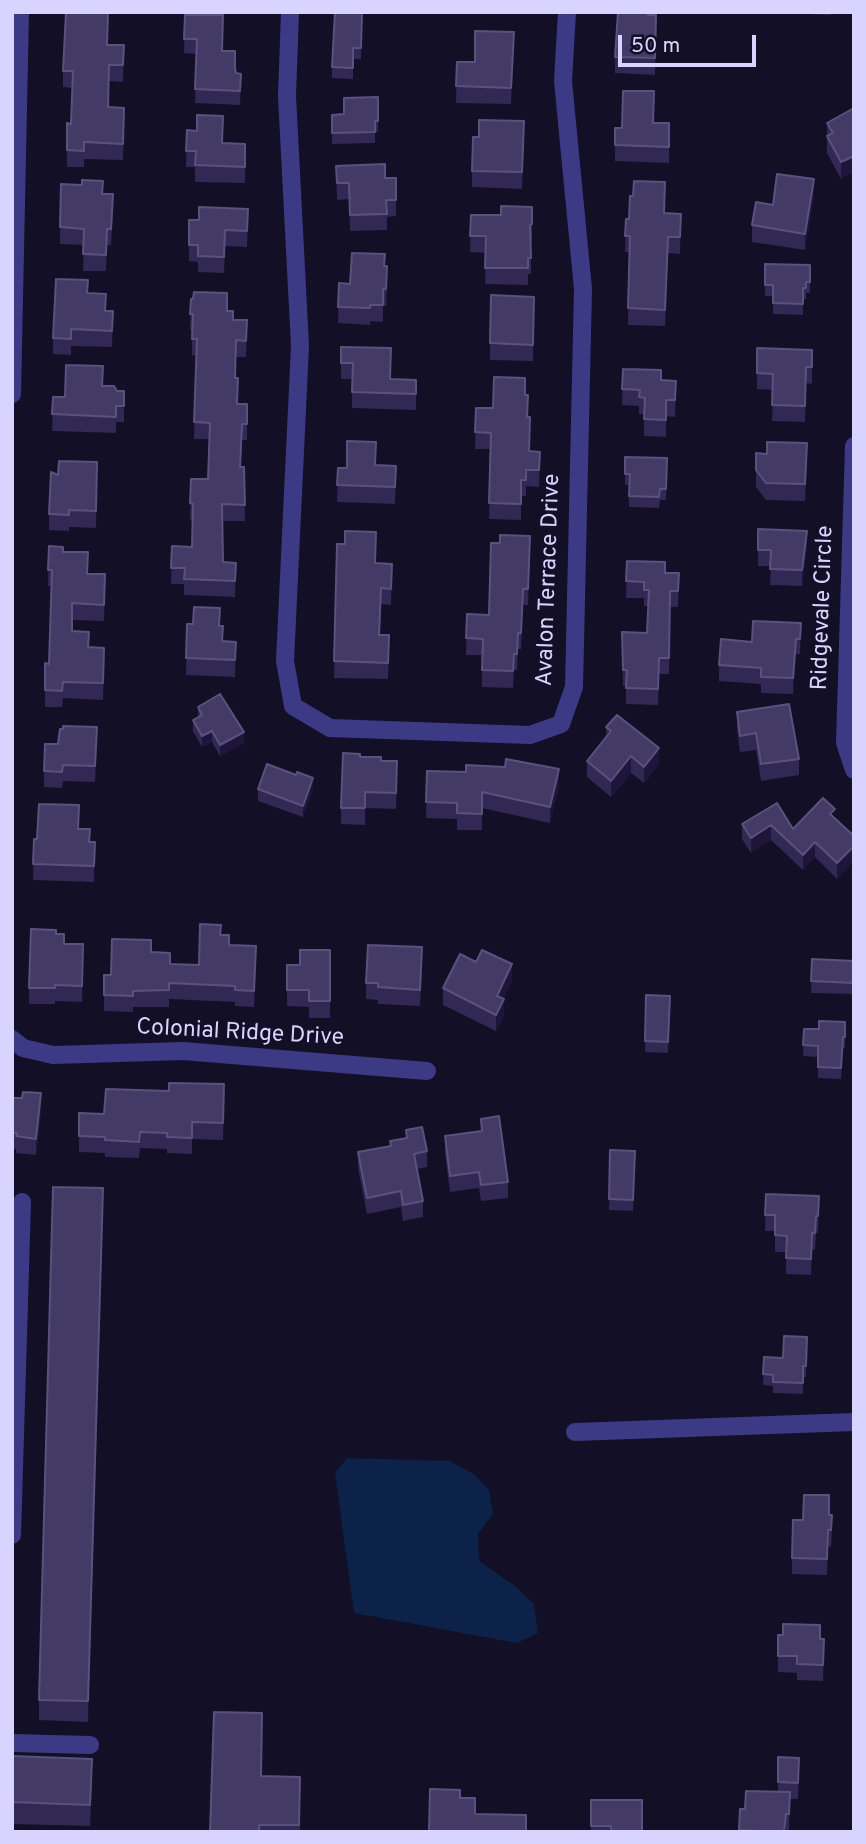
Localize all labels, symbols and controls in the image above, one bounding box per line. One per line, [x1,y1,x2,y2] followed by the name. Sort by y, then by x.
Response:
[621,21,759,65] scale bar
[631,33,680,60] text: 50 m
[532,473,568,687] street label: Avalon Terrace Drive
[807,525,841,691] street label: Ridgevale Circle
[135,1015,345,1053] street label: Colonial Ridge Drive

